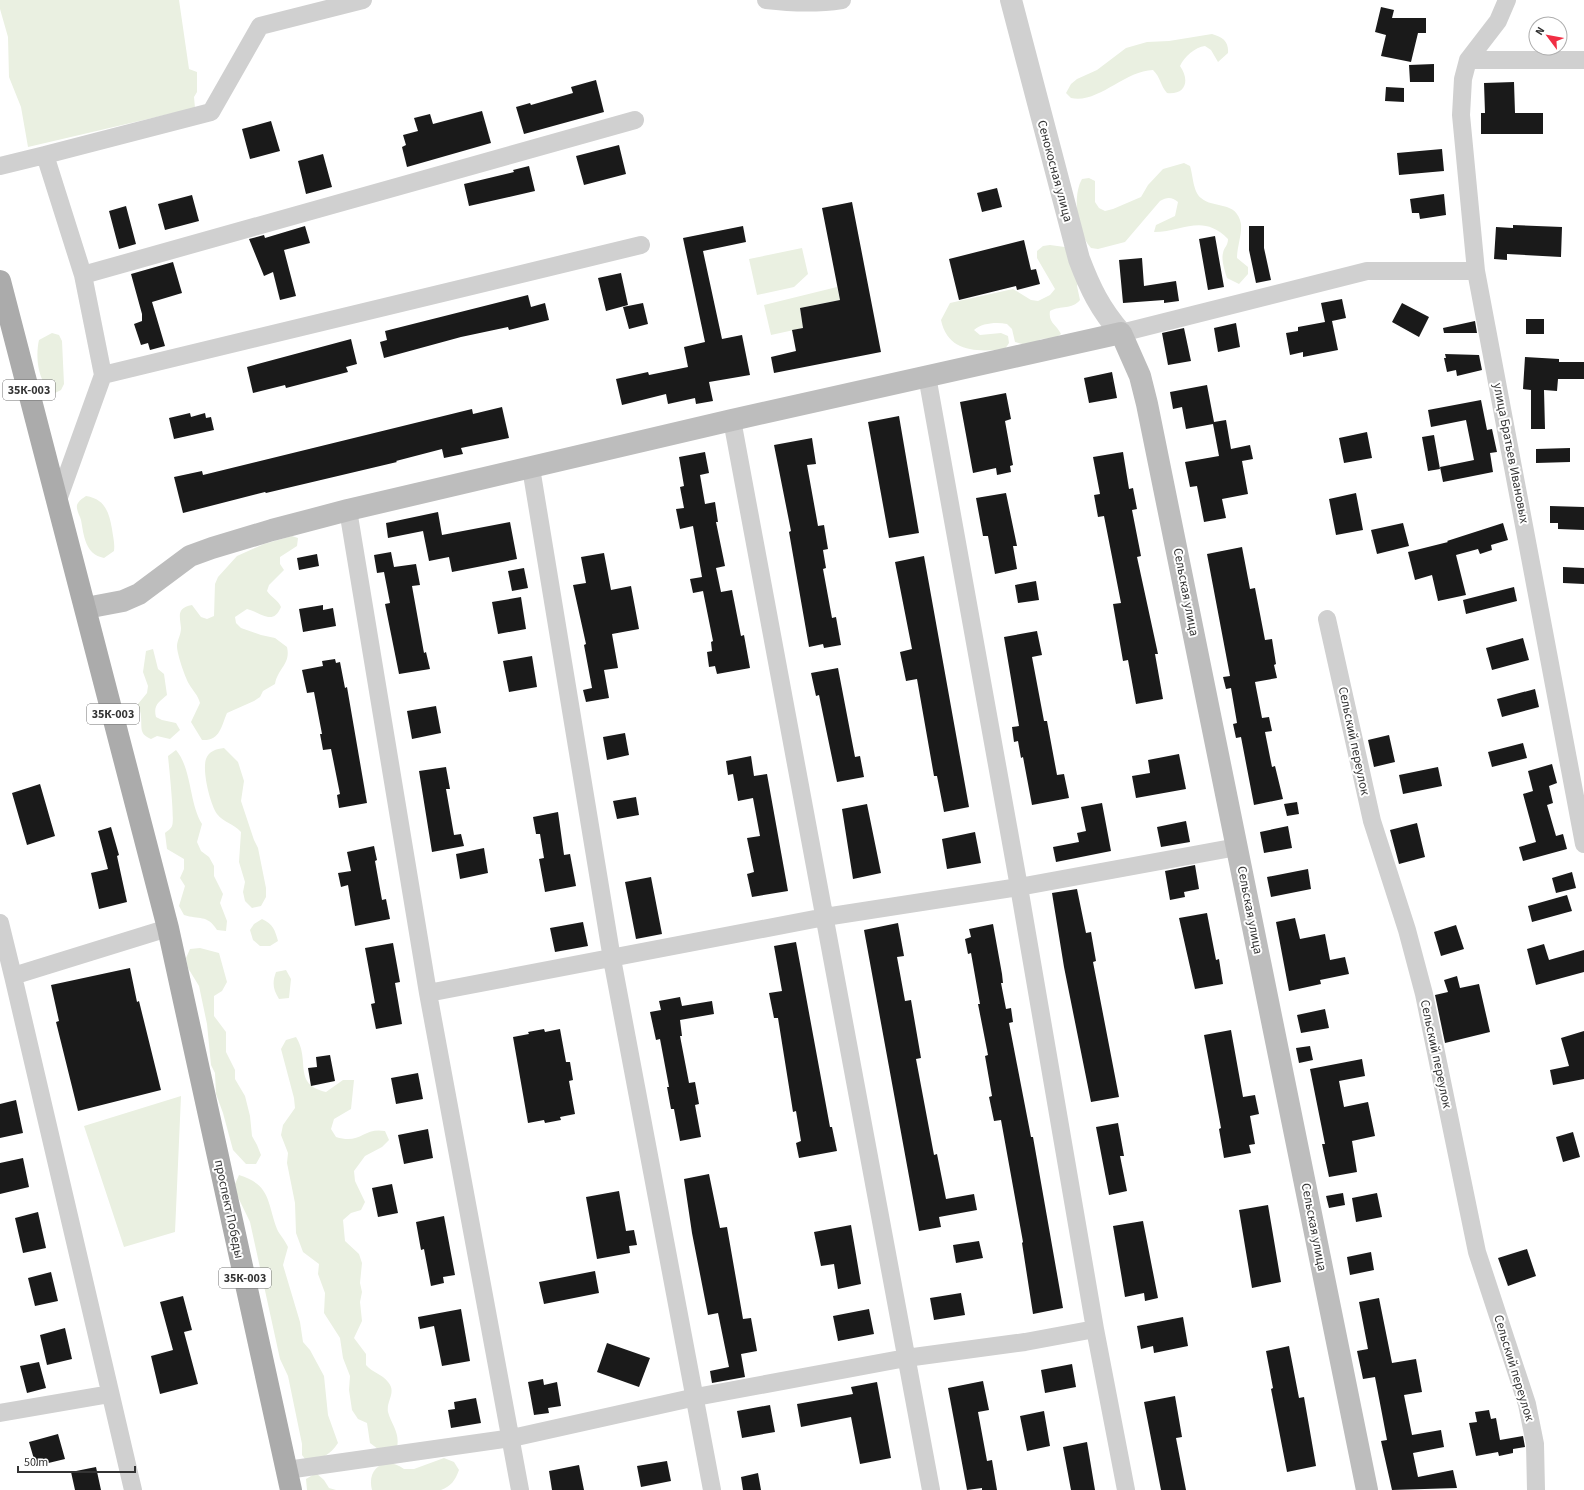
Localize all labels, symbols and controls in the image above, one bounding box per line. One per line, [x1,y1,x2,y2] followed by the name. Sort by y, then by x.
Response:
[1528,16,1568,56] north arrow
[1532,24,1548,38] text: N
[1033,118,1077,224] street label: Сенокосная улица
[3,380,55,400] road number: 35К-003
[1489,381,1534,525] street label: улица Братьев Ивановых
[1169,546,1203,638] street label: Сельская улица
[1334,685,1374,797] street label: Сельский переулок
[87,704,139,724] road number: 35К-003
[1233,864,1267,956] street label: Сельская улица
[1416,998,1456,1110] street label: Сельский переулок
[210,1158,248,1260] street label: проспект Победы
[1297,1181,1331,1273] street label: Сельская улица
[219,1268,271,1288] road number: 35К-003
[1489,1313,1539,1424] street label: Сельский переулок
[18,1448,135,1474] scale bar
[24,1454,48,1471] text: 50 m

